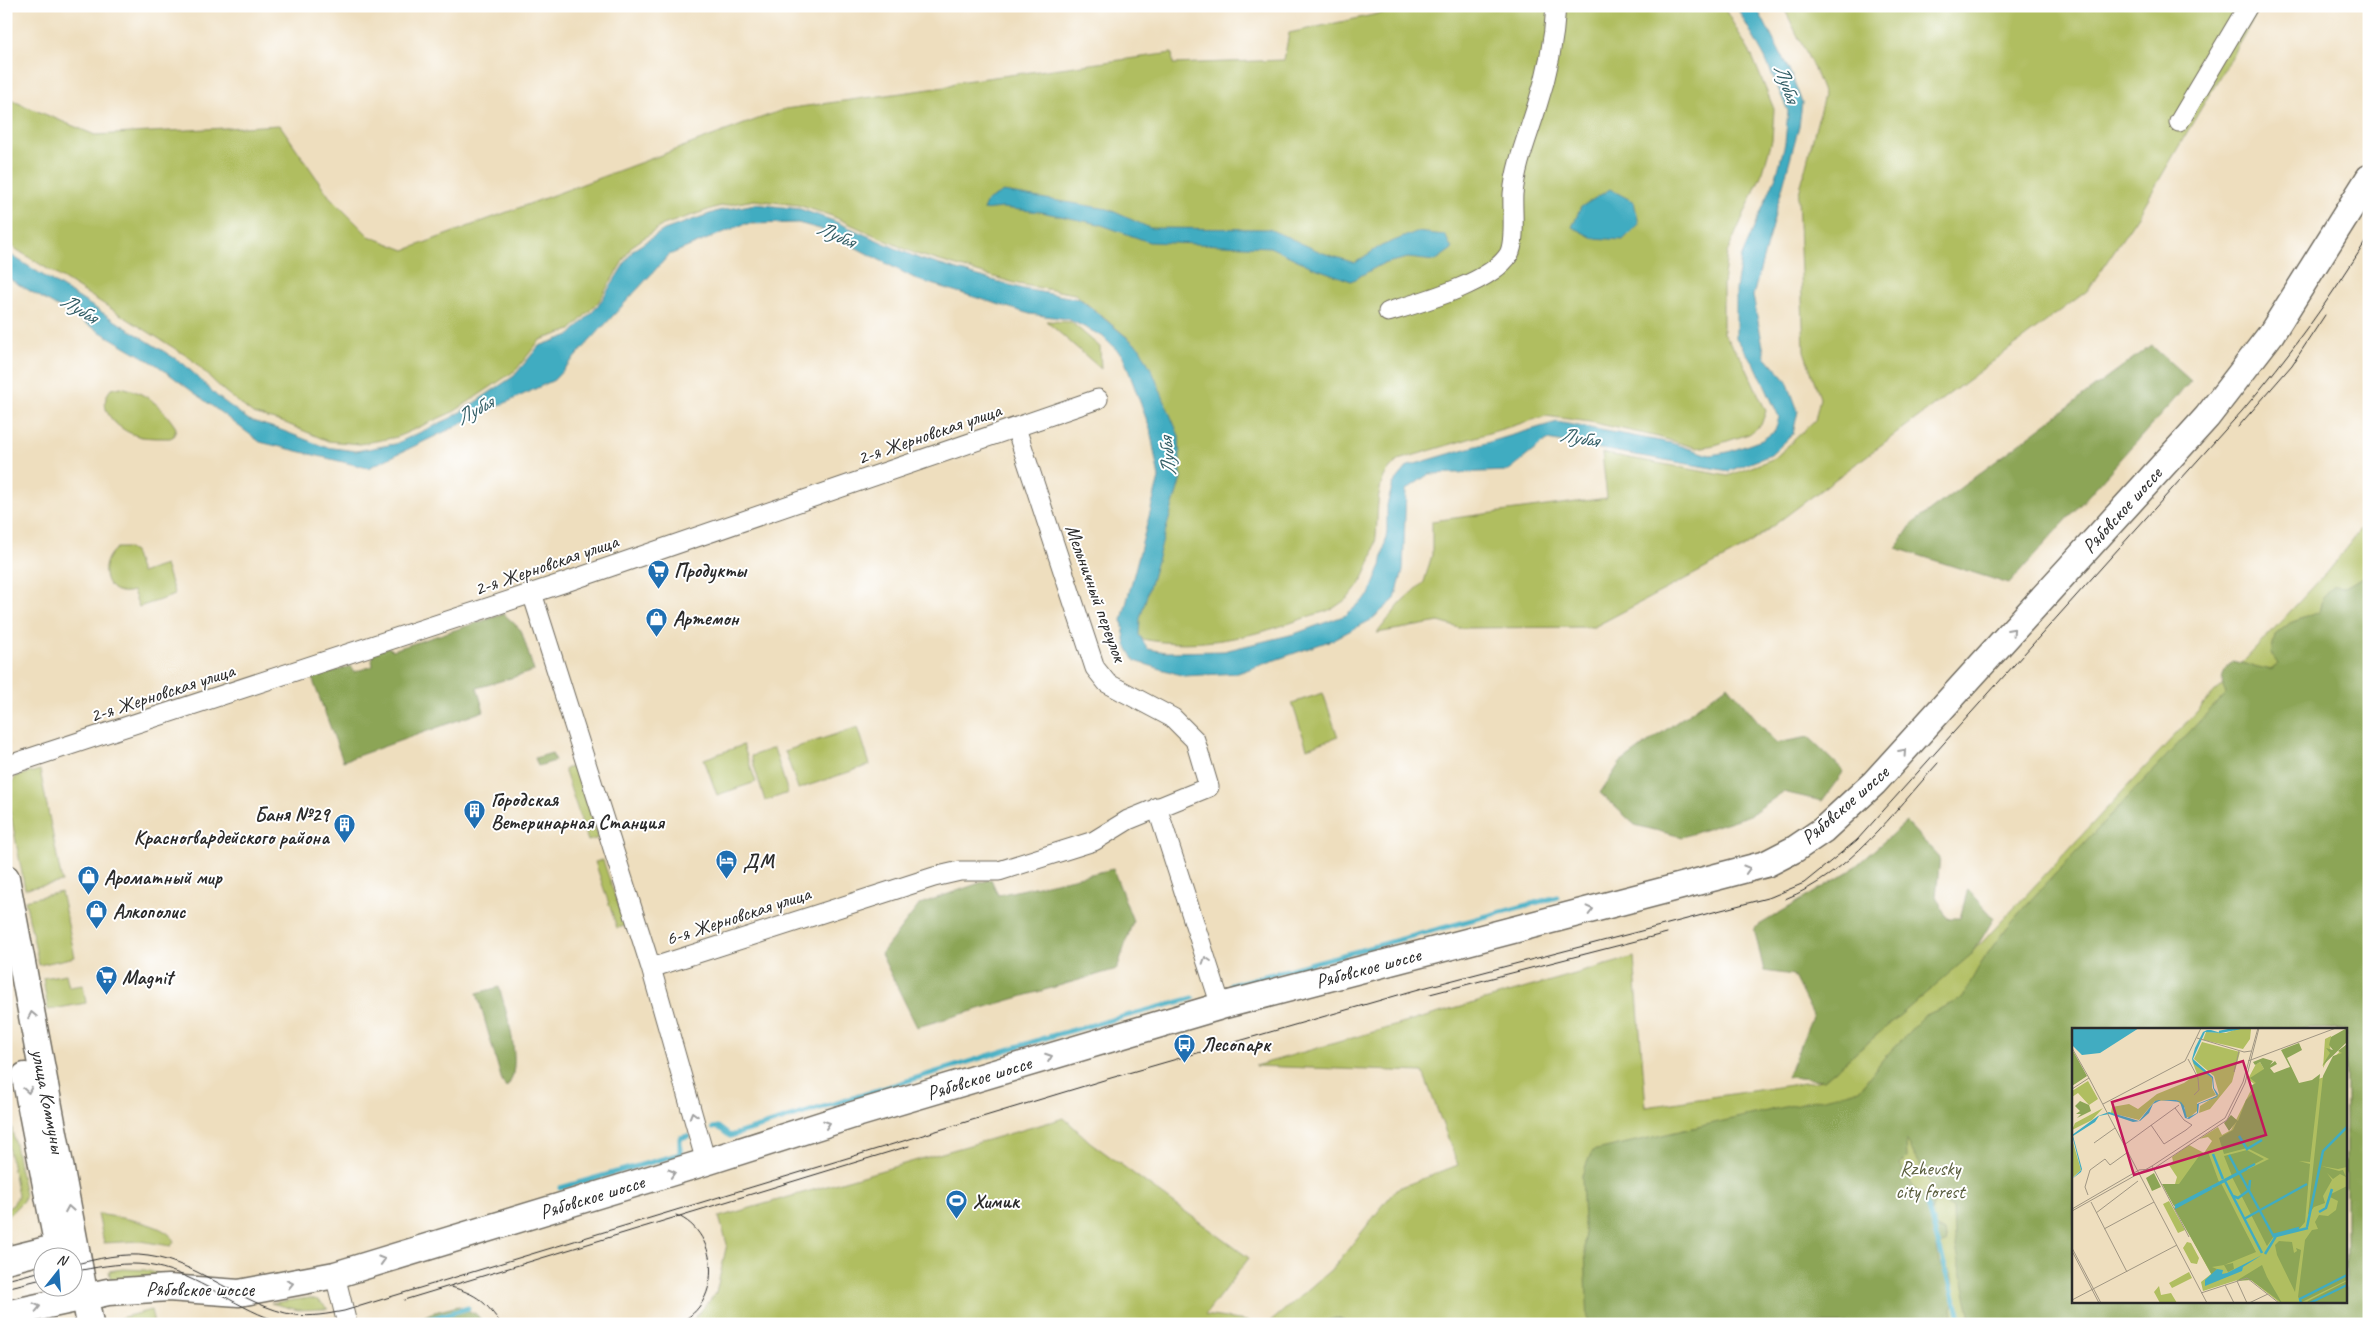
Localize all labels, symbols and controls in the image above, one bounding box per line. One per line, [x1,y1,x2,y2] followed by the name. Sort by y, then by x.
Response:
[1768,60,1807,109] water label: Лубья
[813,214,862,255] water label: Лубья
[56,287,105,331] water label: Лубья
[451,388,500,431] water label: Лубья
[854,397,1006,470] street label: 2-я Жерновская улица
[1558,421,1604,454] water label: Лубья
[1152,433,1182,477] water label: Лубья
[2077,460,2168,558] street label: Рябовское шоссе
[1060,521,1133,667] street label: Мельничный переулок
[471,528,623,601] street label: 2-я Жерновская улица
[646,558,670,589] supermarket icon: Продукты
[674,558,748,584] place label: Продукты
[645,606,669,637] shop icon: Артемон
[673,606,740,631] place label: Артемон
[2006,628,2015,637] one-way arrow
[87,657,239,728] street label: 2-я Жерновская улица
[1897,748,1906,757] one-way arrow
[1796,759,1895,850] street label: Рябовское шоссе
[491,787,665,835] place label: Городская Ветеринарная Станция
[463,799,487,830] building icon: Городская Ветеринарная Станция
[134,802,331,850] place label: Баня №29 Красногвардейского района
[333,813,357,844] building icon: Баня №29 Красногвардейского района
[715,849,739,880] hotel icon: ДМ
[743,849,775,874] place label: ДМ
[76,865,100,896] shop icon: Ароматный мир
[104,865,224,890] place label: Ароматный мир
[1743,865,1751,875] one-way arrow
[663,880,815,951] street label: 6-я Жерновская улица
[85,899,109,930] shop icon: Алкополис
[113,899,187,924] place label: Алкополис
[1586,905,1595,916] one-way arrow
[1313,942,1425,994] street label: Рябовское шоссе
[1202,956,1212,964] one-way arrow
[94,965,118,996] supermarket icon: Magnit
[122,965,176,990] place label: Magnit
[27,1011,37,1020] one-way arrow
[2072,1028,2348,1302] inset map
[1173,1032,1197,1063] bus stop icon: Лесопарк
[1201,1032,1272,1057] place label: Лесопарк
[25,1046,71,1157] street label: улица Коммуны
[924,1050,1036,1106] street label: Рябовское шоссе
[1044,1053,1053,1063] one-way arrow
[22,1086,32,1094] one-way arrow
[688,1112,698,1120] one-way arrow
[822,1119,830,1129] one-way arrow
[1895,1156,1967,1204] park label: Rzhevsky city forest
[667,1168,675,1178] one-way arrow
[537,1169,649,1225] street label: Рябовское шоссе
[945,1189,969,1220] sports icon: Химик
[973,1189,1021,1214] place label: Химик
[65,1205,75,1214] one-way arrow
[32,1248,82,1298] north arrow
[55,1251,71,1270] text: N
[377,1256,386,1266] one-way arrow
[146,1277,255,1302] street label: Рябовское шоссе
[285,1280,294,1290] one-way arrow
[33,1302,42,1313] one-way arrow

